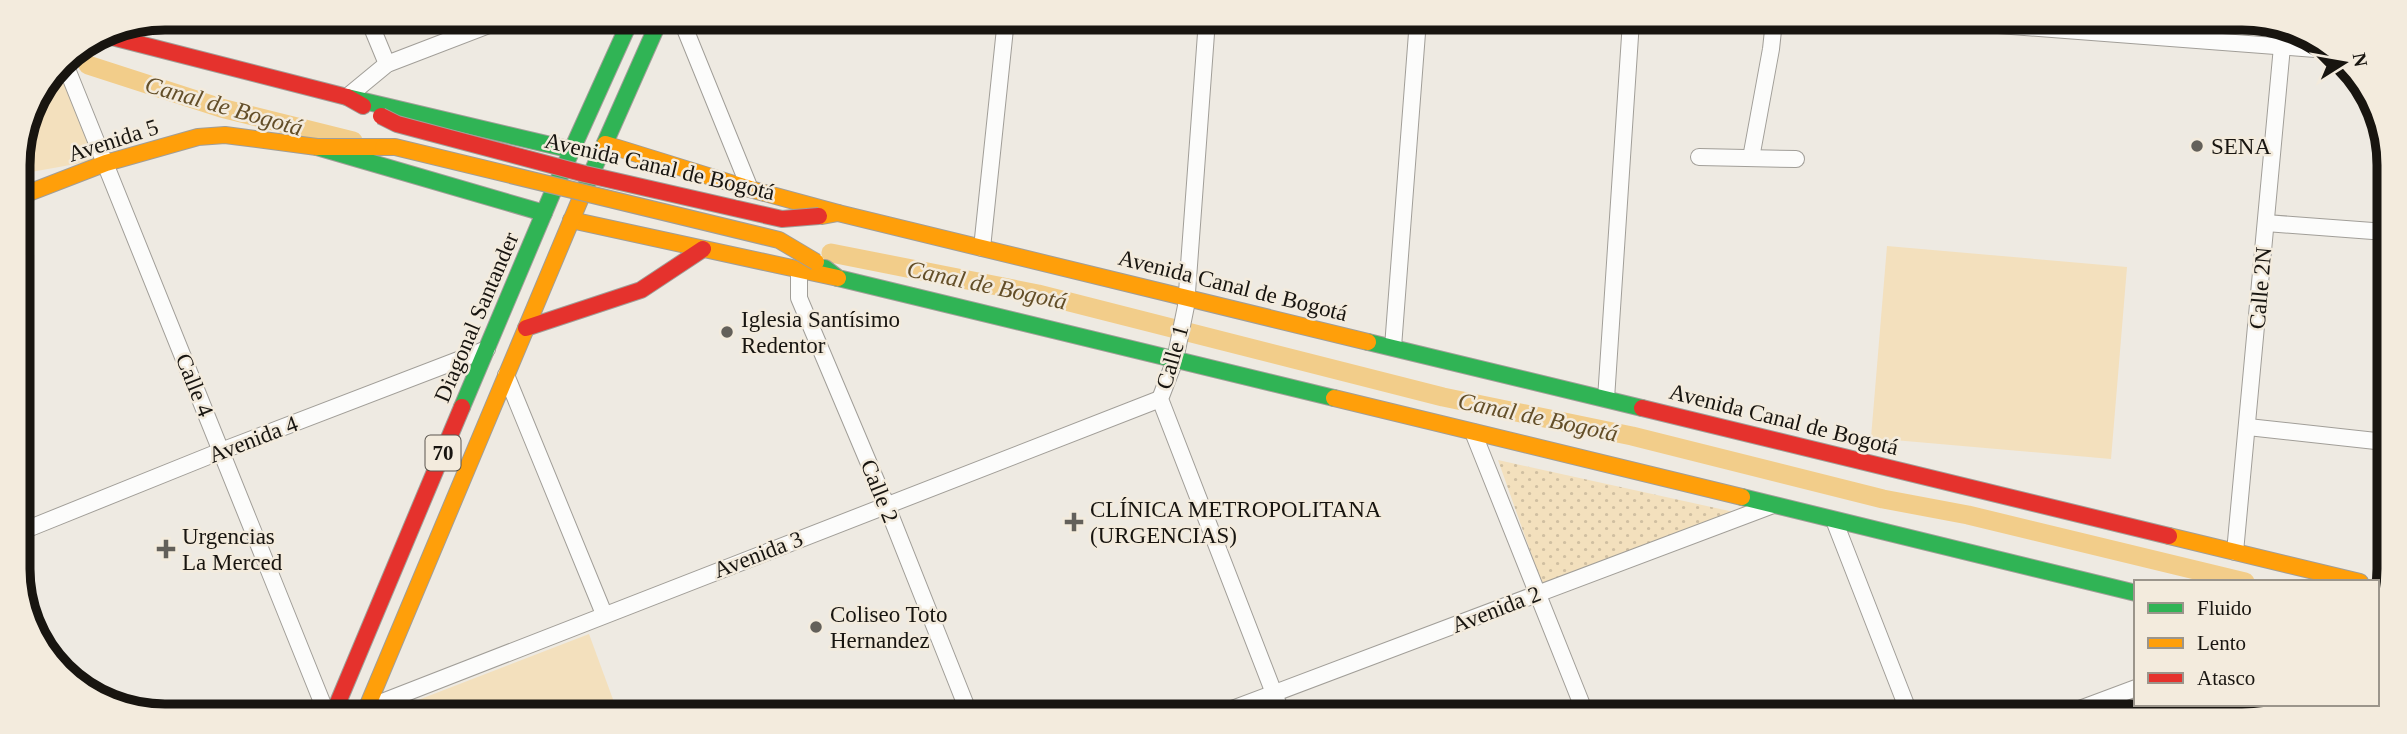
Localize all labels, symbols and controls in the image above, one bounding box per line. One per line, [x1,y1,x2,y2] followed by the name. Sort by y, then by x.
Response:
[2309,28,2379,98] north arrow
[2349,51,2372,69] text: N
[142,71,306,141] water label: Canal de Bogotá
[65,114,161,167] street label: Avenida 5
[542,128,777,205] street label: Avenida Canal de Bogotá
[2211,134,2271,159] place label: SENA
[2189,138,2205,154] marker: SENA
[429,228,524,406] street label: Diagonal Santander
[1116,245,1350,326] street label: Avenida Canal de Bogotá
[2244,246,2277,330] street label: Calle 2N
[905,255,1069,315] water label: Canal de Bogotá
[741,307,900,358] place label: Iglesia Santísimo Redentor
[1151,322,1194,392] street label: Calle 1
[719,324,735,340] marker: Iglesia Santísimo Redentor
[171,350,219,421] street label: Calle 4
[1667,379,1901,460] street label: Avenida Canal de Bogotá
[1456,387,1620,447] water label: Canal de Bogotá
[205,411,302,468] street label: Avenida 4
[426,435,460,470] road number: 70
[856,456,903,526] street label: Calle 2
[1090,497,1382,548] place label: CLÍNICA METROPOLITANA (URGENCIAS)
[1064,512,1084,532] marker: CLÍNICA METROPOLITANA (URGENCIAS)
[182,524,283,575] place label: Urgencias La Merced
[710,526,806,583] street label: Avenida 3
[156,539,176,559] marker: Urgencias La Merced
[2134,580,2379,706] legend
[1448,581,1544,638] street label: Avenida 2
[2197,596,2252,620] text: Fluido
[830,602,947,653] place label: Coliseo Toto Hernandez
[808,619,824,635] marker: Coliseo Toto Hernandez
[2197,631,2246,655] text: Lento
[2197,666,2255,690] text: Atasco

